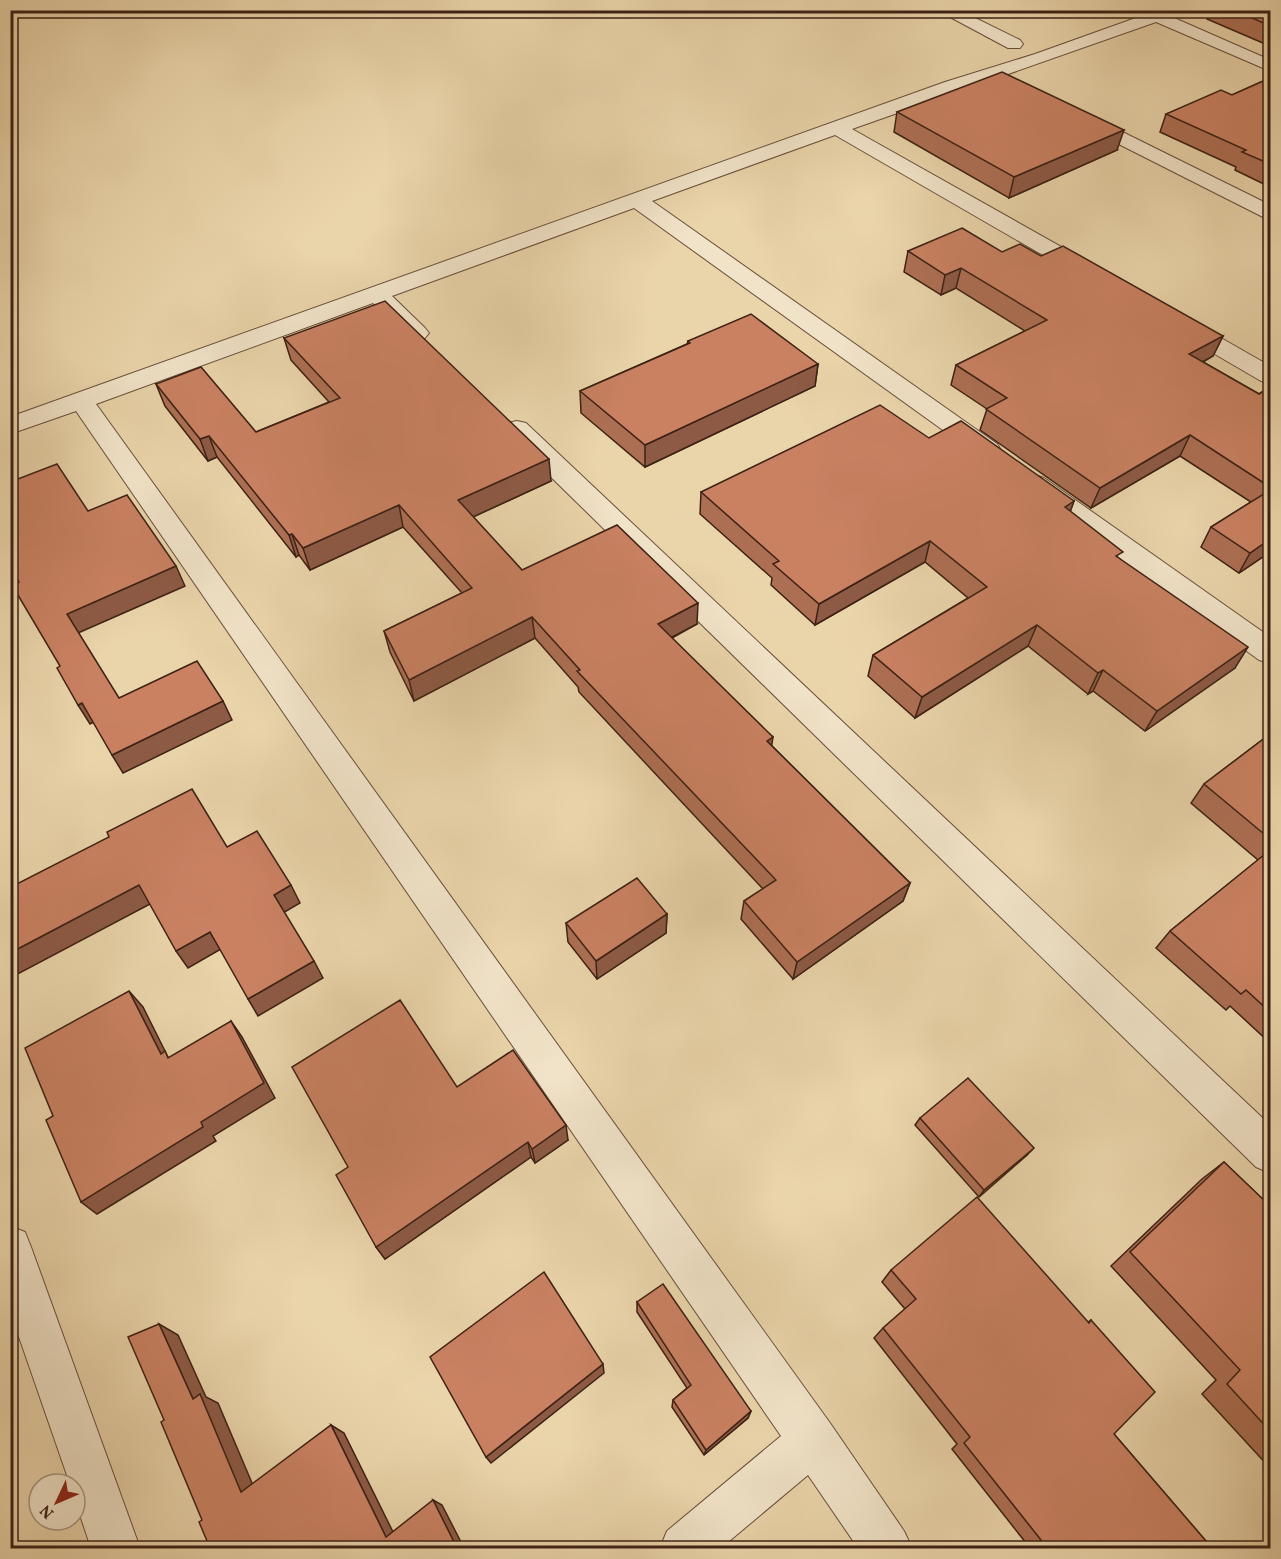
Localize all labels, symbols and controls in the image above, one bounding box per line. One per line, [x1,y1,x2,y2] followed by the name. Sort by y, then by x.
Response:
[27,1472,87,1532] north arrow
[35,1499,60,1523] text: N

